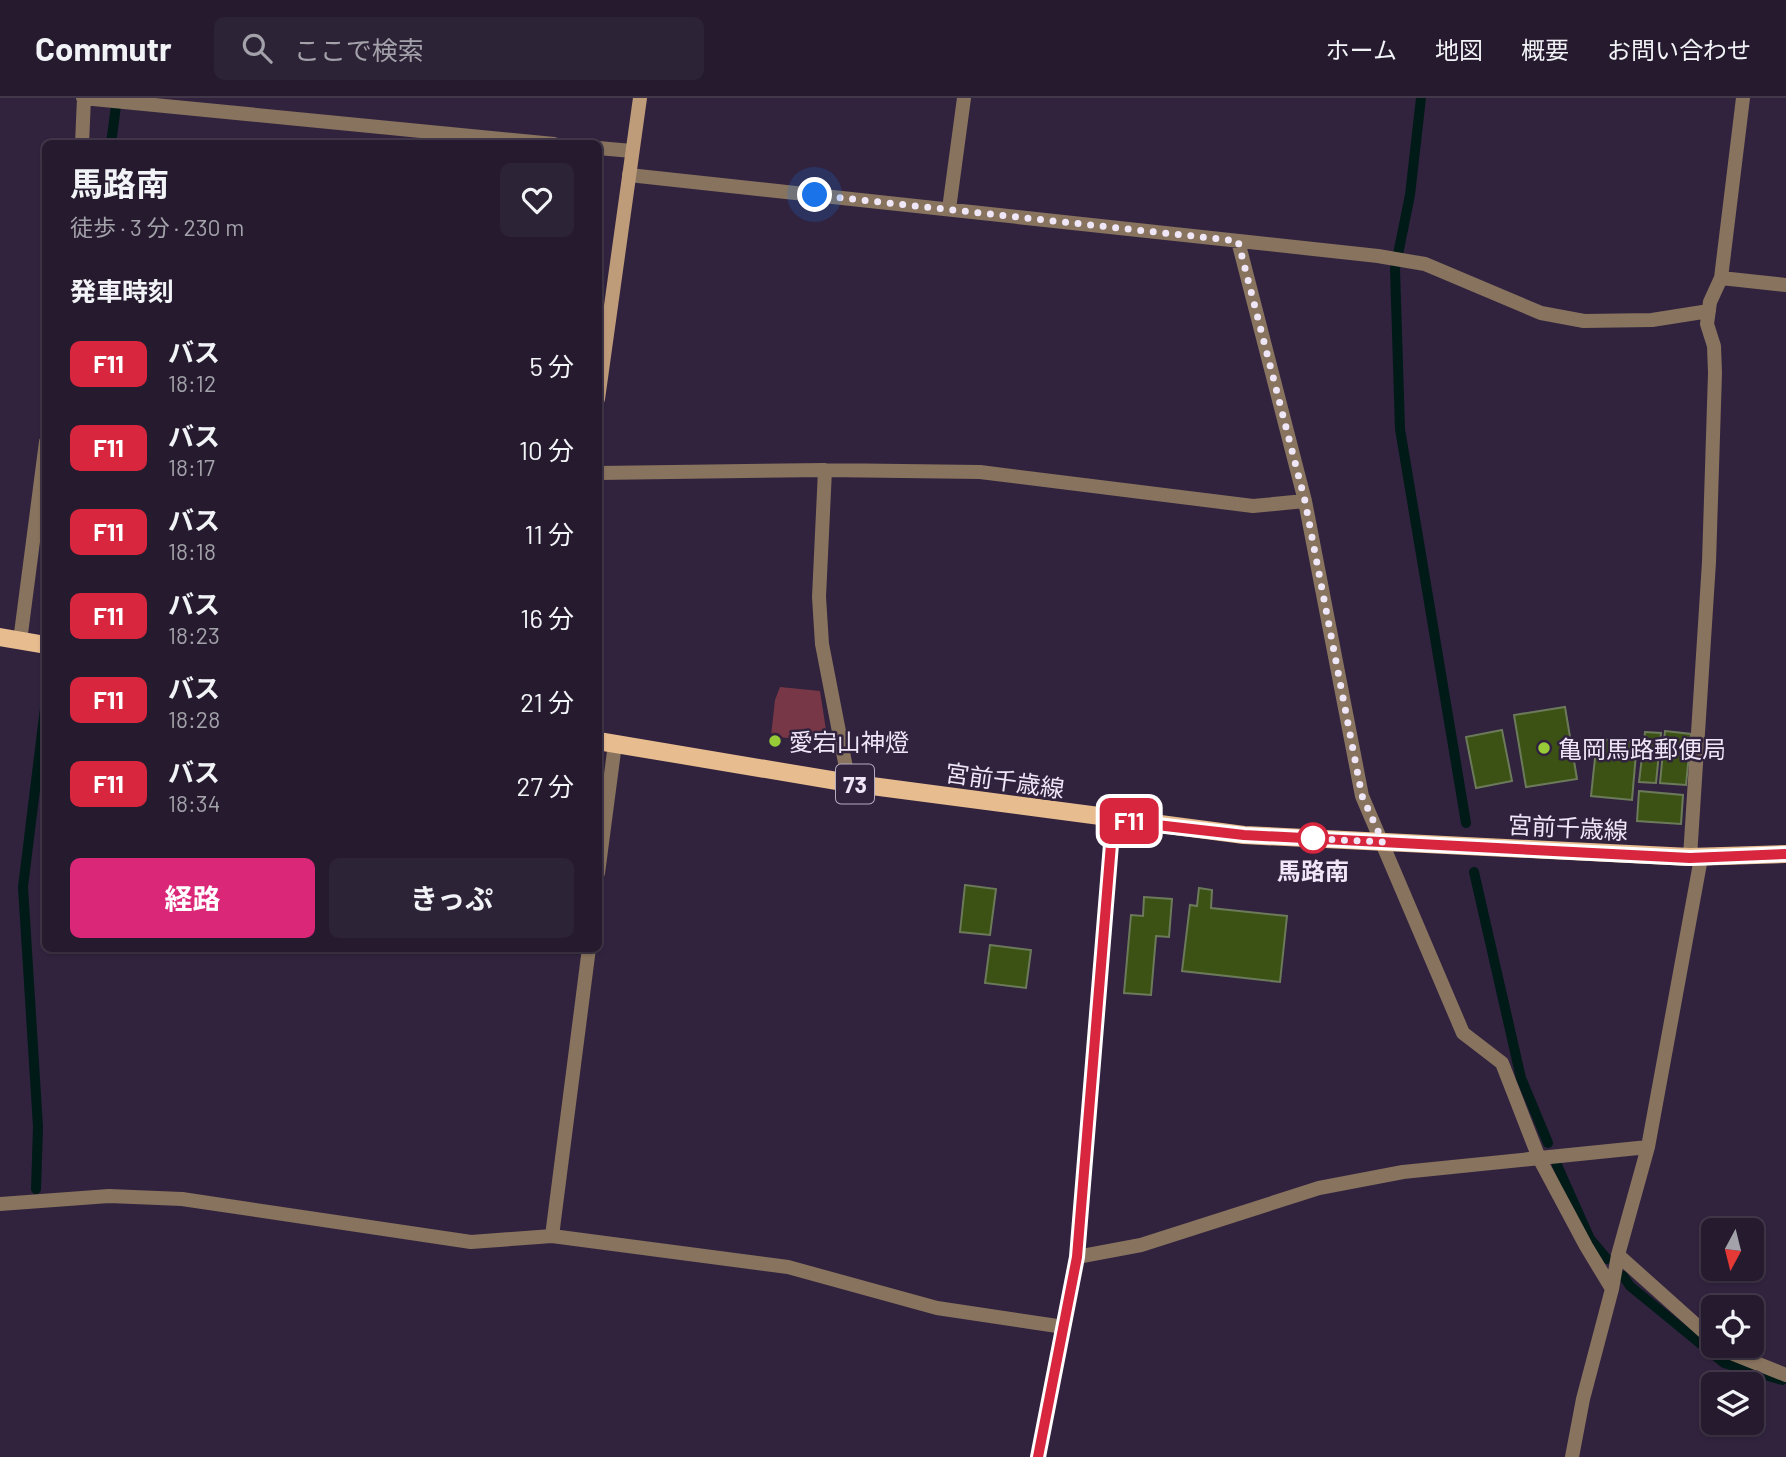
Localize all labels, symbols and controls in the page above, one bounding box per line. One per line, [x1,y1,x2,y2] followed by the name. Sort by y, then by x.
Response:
[214,17,704,80] search box
[35,28,172,68] text: Commutr
[238,29,276,67] icon: search
[294,34,424,65] text: ここで検索
[1326,35,1397,64] text: ホーム
[1435,35,1483,64] text: 地図
[1521,35,1569,64] text: 概要
[1607,35,1751,64] text: お問い合わせ
[70,163,169,203] text: 馬路南
[500,163,574,237] button: heart
[797,177,832,212] your location
[70,213,244,241] text: 徒歩 · 3 分 · 230 m
[70,275,174,306] text: 発車時刻
[168,336,220,367] text: バス
[93,349,124,378] text: F11
[529,350,574,381] text: 5 分
[168,369,216,397] text: 18:12
[168,420,220,451] text: バス
[93,433,124,462] text: F11
[519,434,574,465] text: 10 分
[168,453,215,481] text: 18:17
[168,504,220,535] text: バス
[93,517,124,546] text: F11
[525,518,574,549] text: 11 分
[168,537,216,565] text: 18:18
[168,588,220,619] text: バス
[93,601,124,630] text: F11
[520,602,574,633] text: 16 分
[168,621,220,649] text: 18:23
[168,672,220,703] text: バス
[93,685,124,714] text: F11
[520,686,574,717] text: 21 分
[168,705,220,733] text: 18:28
[789,727,909,756] place label: 愛宕山神燈
[767,733,783,749] marker: 愛宕山神燈
[1558,734,1726,763] place label: 亀岡馬路郵便局
[1536,740,1552,756] marker: 亀岡馬路郵便局
[168,756,220,787] text: バス
[944,757,1066,803] street label: 宮前千歳線
[836,764,874,804] road number: 73
[93,769,124,798] text: F11
[517,770,574,801] text: 27 分
[168,789,220,817] text: 18:34
[1089,798,1169,844] line badge: F11
[1114,806,1144,835] text: F11
[1507,809,1629,845] street label: 宮前千歳線
[1298,823,1328,853] marker: 馬路南
[1277,856,1349,885] place label: 馬路南
[70,858,315,938] button: 経路
[329,858,574,938] button: きっぷ
[1701,1218,1764,1281] north arrow
[1701,1218,1764,1435] map controls
[1701,1295,1764,1358] button: locate
[1701,1372,1764,1435] button: layers

